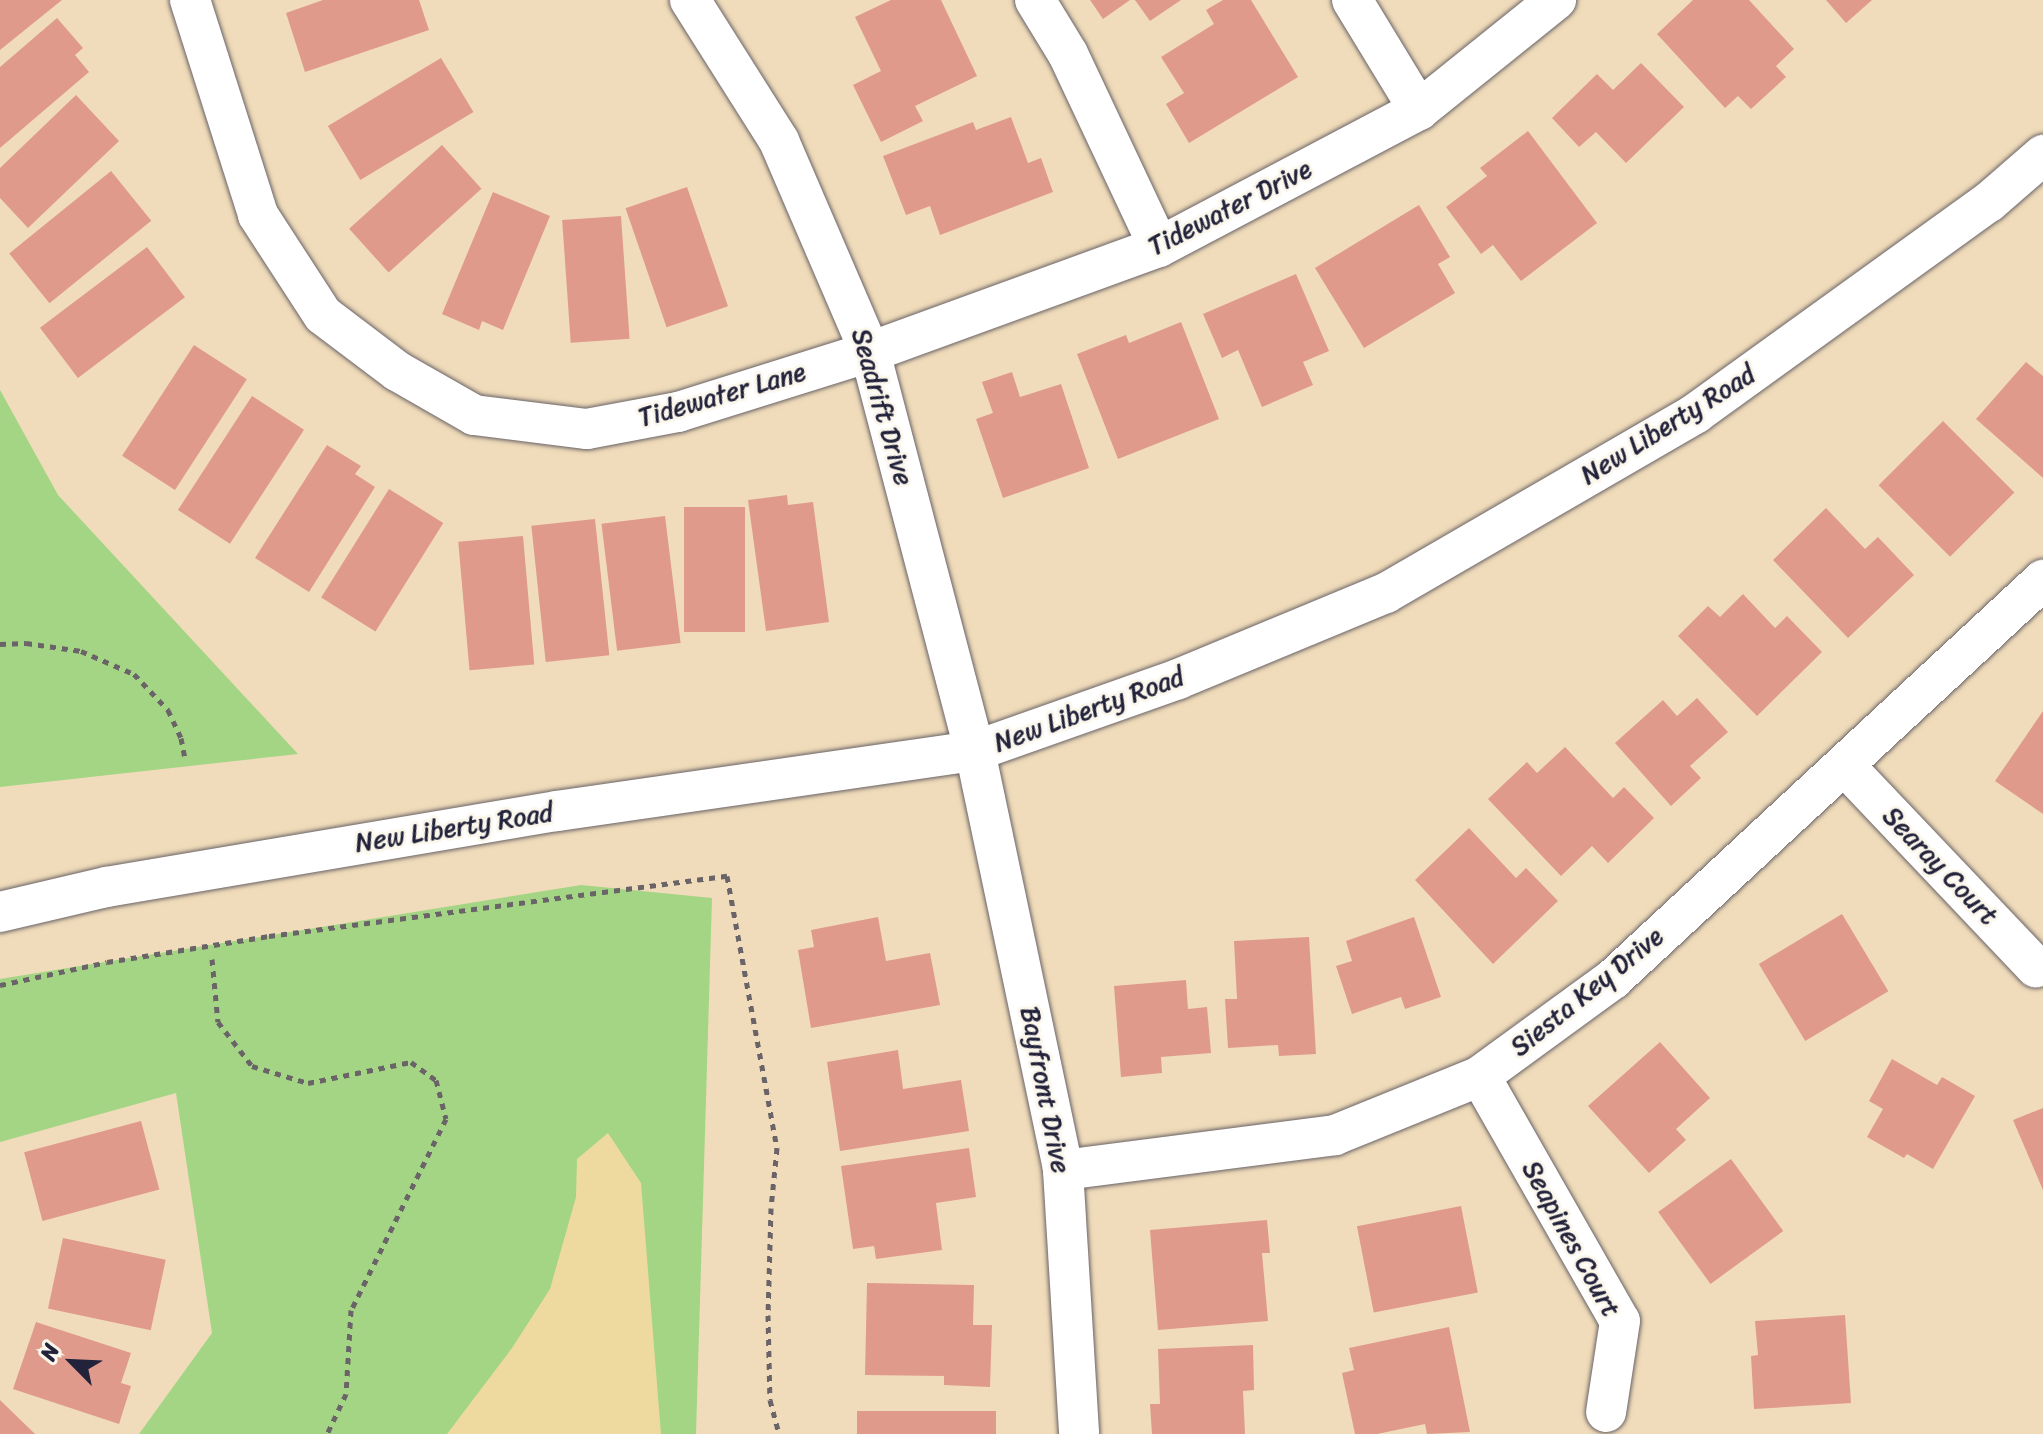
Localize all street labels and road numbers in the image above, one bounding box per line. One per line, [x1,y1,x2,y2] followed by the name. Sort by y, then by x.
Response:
[1143,153,1317,263] street label: Tidewater Drive
[845,325,919,489] street label: Seadrift Drive
[634,356,810,434] street label: Tidewater Lane
[1575,359,1761,491] street label: New Liberty Road
[990,661,1188,759] street label: New Liberty Road
[353,797,555,859] street label: New Liberty Road
[1876,800,2004,932] street label: Searay Court
[1504,921,1670,1063] street label: Siesta Key Drive
[1014,1004,1076,1176] street label: Bayfront Drive
[1515,1155,1627,1323] street label: Seapines Court

